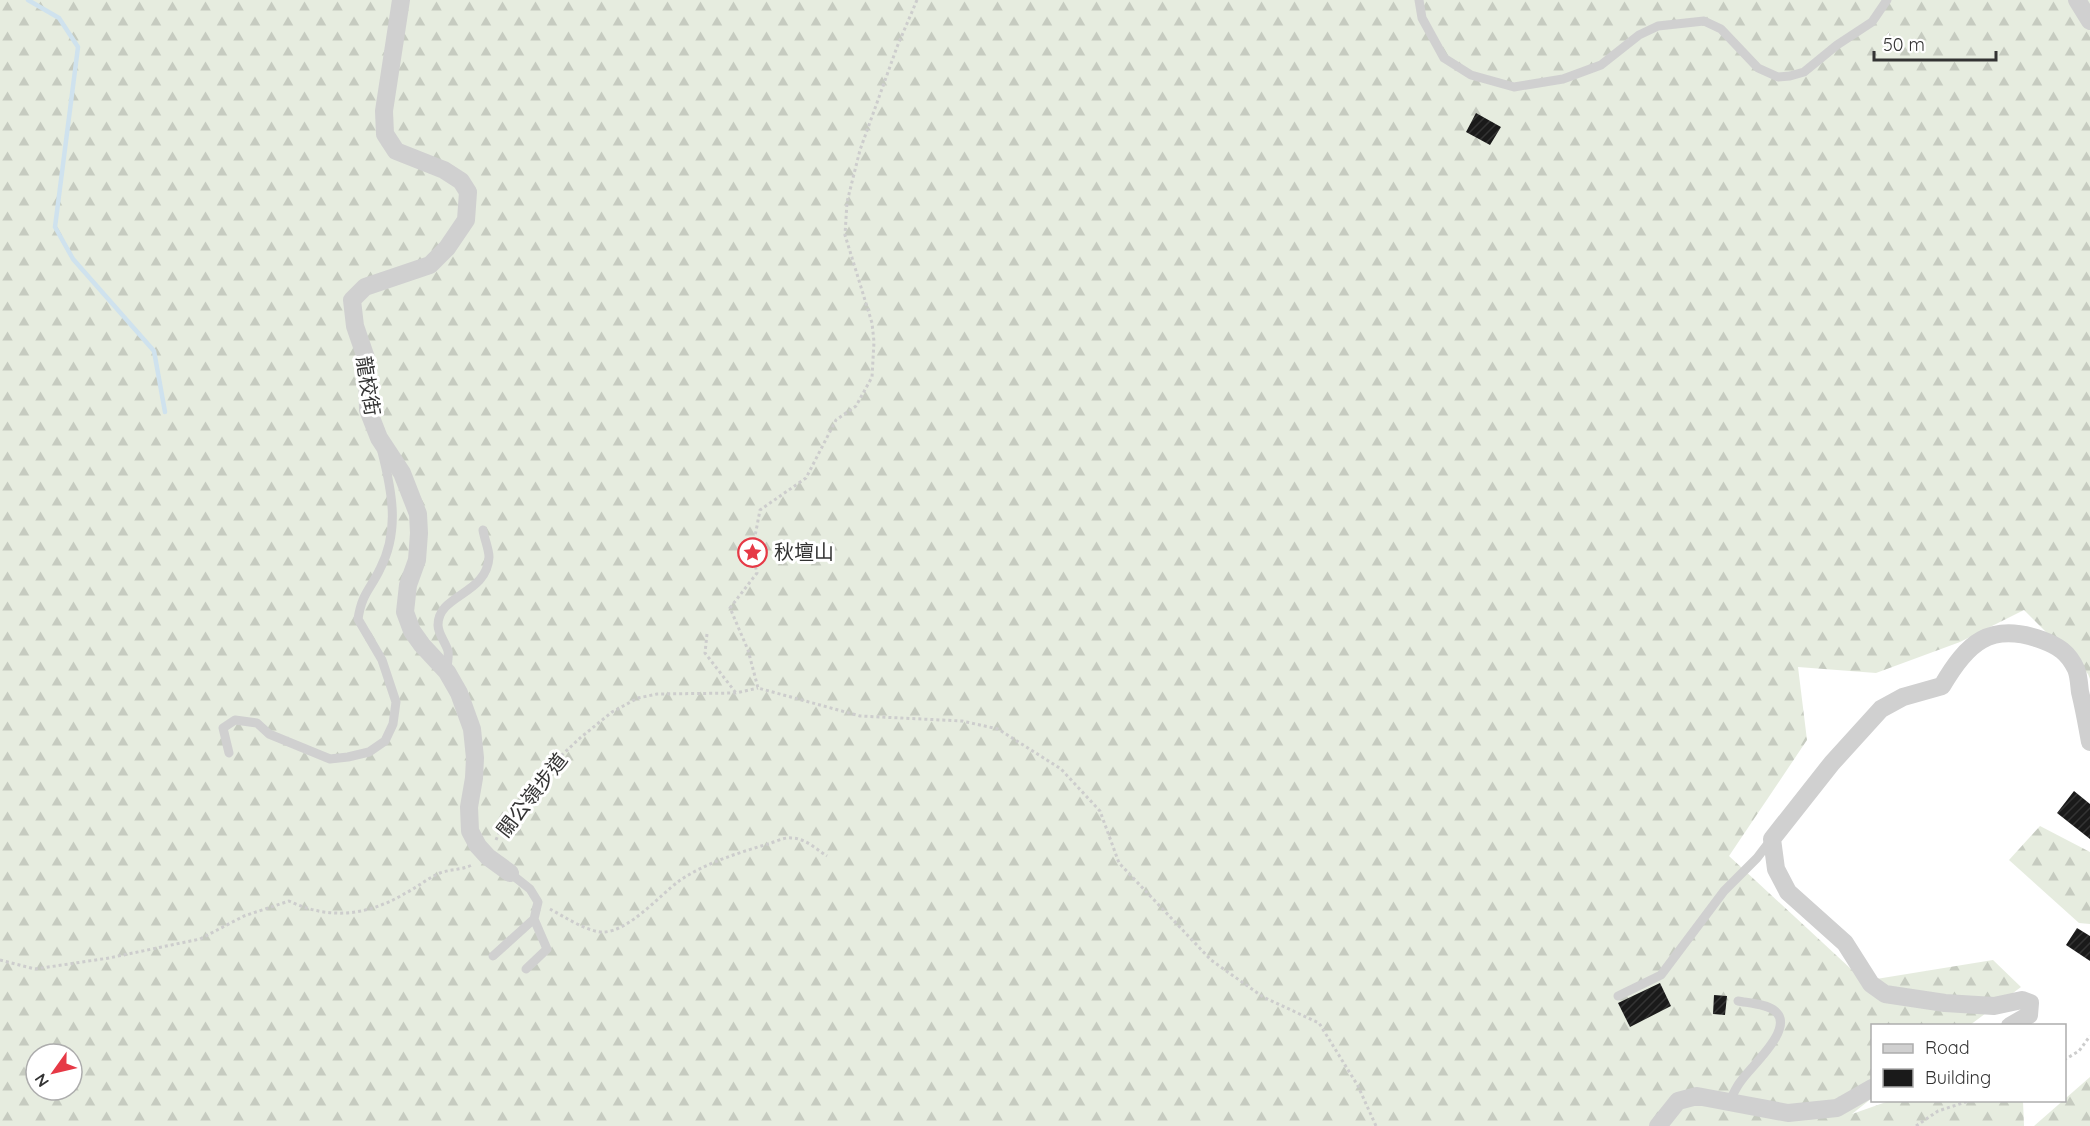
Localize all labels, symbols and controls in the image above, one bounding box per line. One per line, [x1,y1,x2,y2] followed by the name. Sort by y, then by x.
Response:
[1874,24,1996,62] scale bar
[1883,33,1925,56] text: 50 m
[351,354,386,418] street label: 龍校街
[737,536,769,568] place icon: 秋壇山
[774,539,834,564] place label: 秋壇山
[491,748,572,842] street label: 關公嶺步道
[1871,1024,2066,1102] legend
[1925,1036,1970,1059] text: Road
[24,1042,84,1102] north arrow
[1925,1066,1991,1089] text: Building
[30,1070,53,1091] text: N

